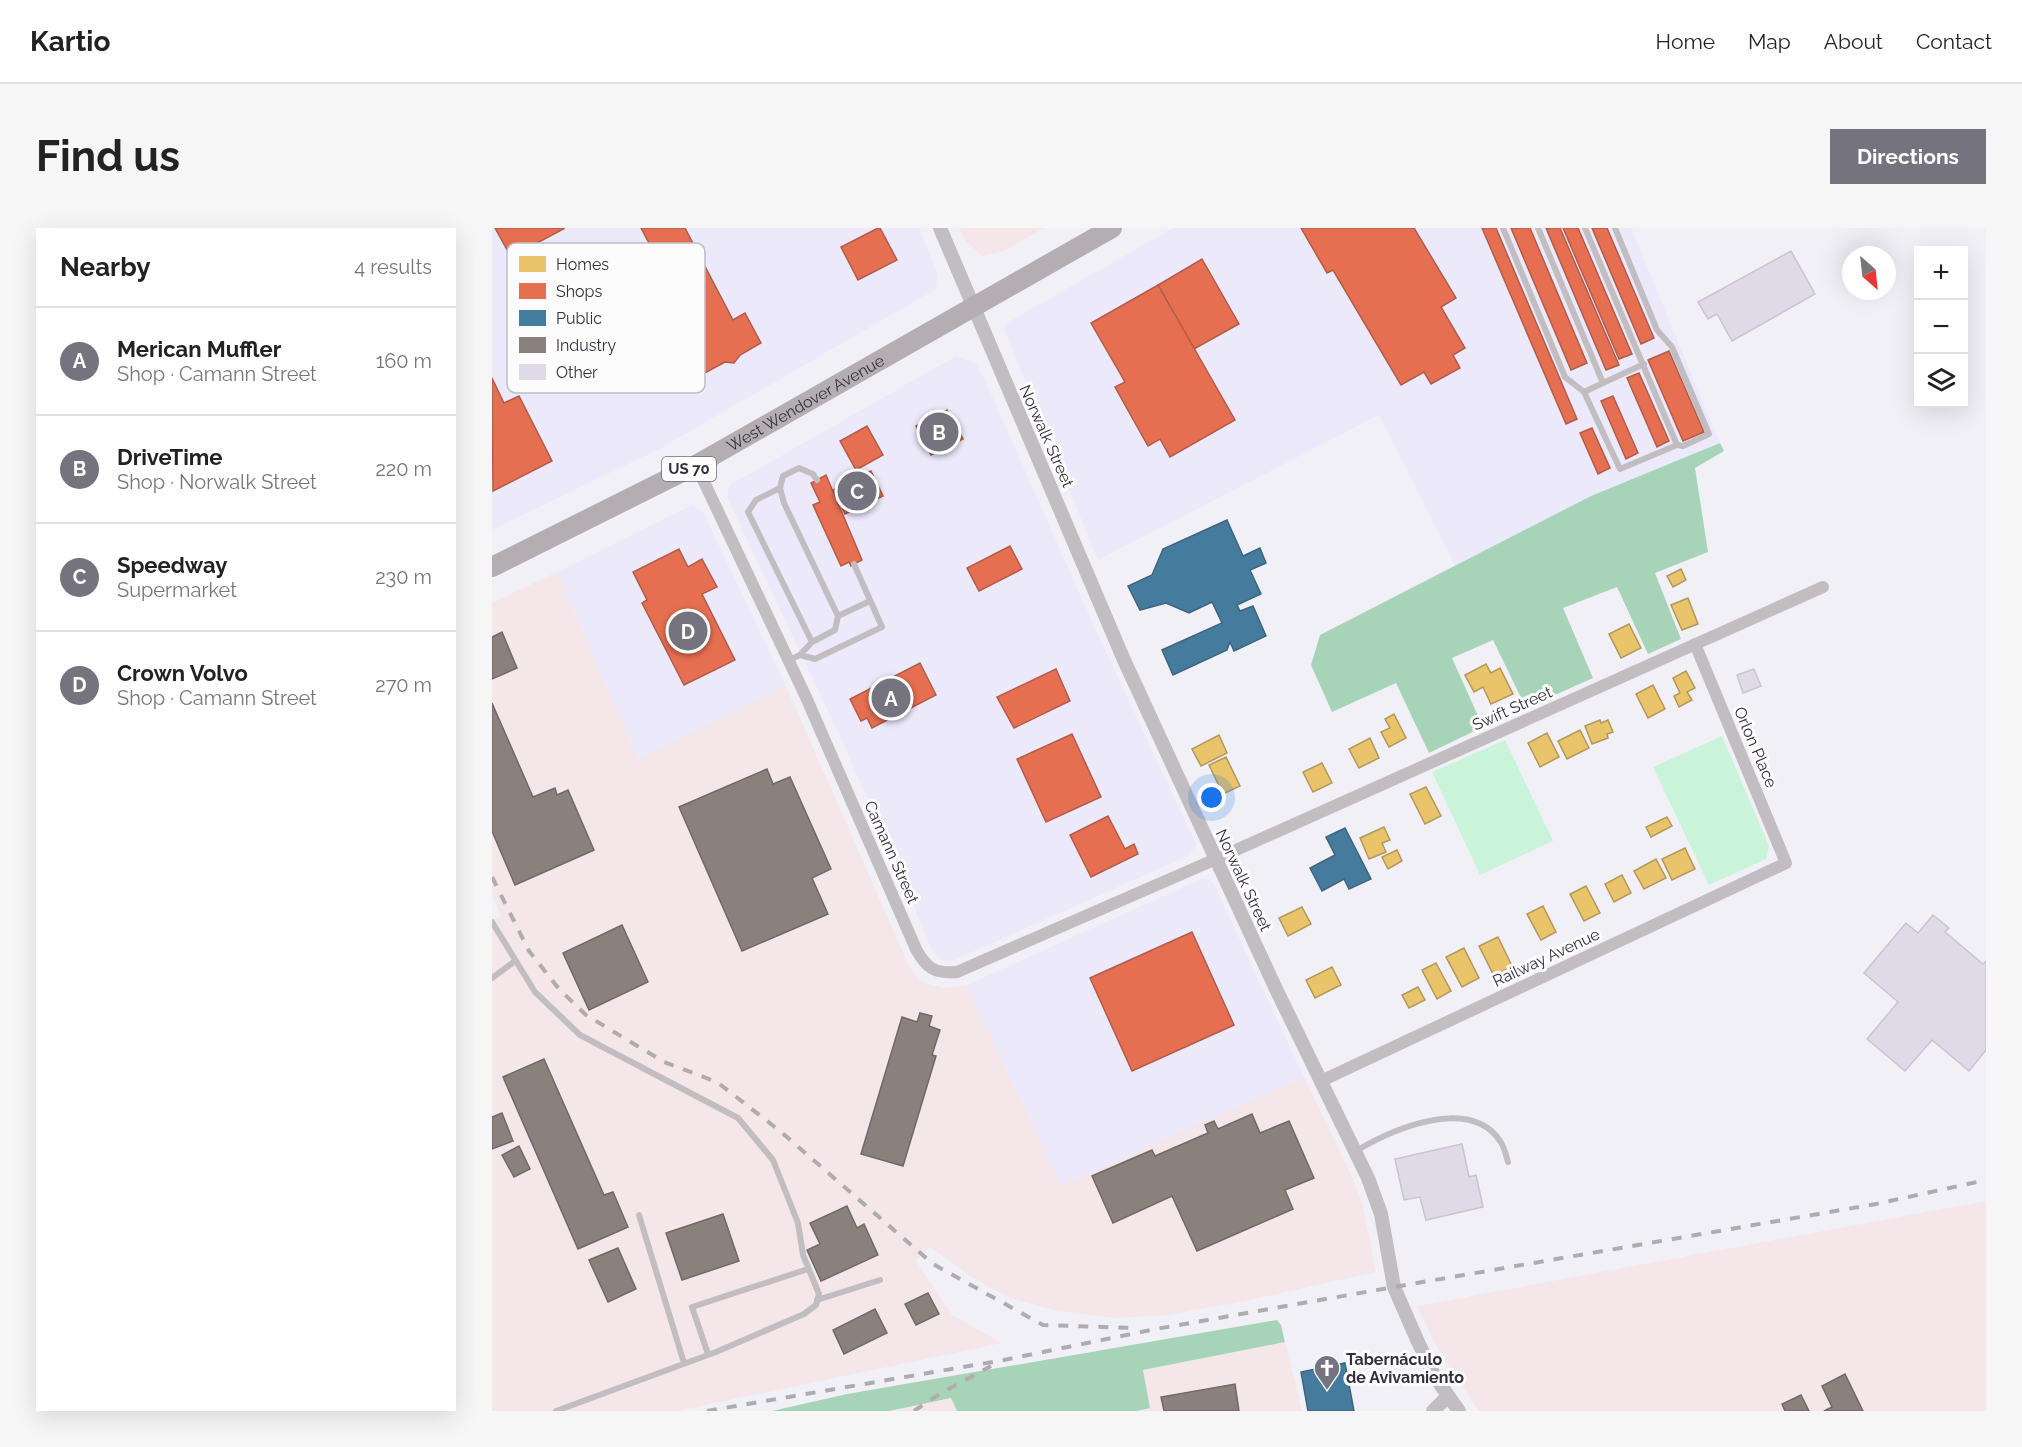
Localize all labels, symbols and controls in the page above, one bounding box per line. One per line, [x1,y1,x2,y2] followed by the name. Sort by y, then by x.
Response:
[30,25,110,58] text: Kartio
[1656,29,1715,54] text: Home
[1748,29,1791,54] text: Map
[1824,29,1883,54] text: About
[1916,29,1992,54] text: Contact
[1830,129,1986,184] button: Directions
[36,132,180,181] text: Find us
[507,243,705,393] legend
[1842,246,1896,300] north arrow
[1914,246,1968,408] map controls
[1914,246,1968,300] button: +
[60,252,150,282] text: Nearby
[354,255,432,279] text: 4 results
[556,255,609,274] text: Homes
[556,282,602,301] text: Shops
[1914,300,1968,354] button: −
[556,309,602,328] text: Public
[117,336,281,362] text: Merican Muffler
[556,336,616,355] text: Industry
[73,349,86,373] text: A
[376,349,432,373] text: 160 m
[724,351,888,455] street label: West Wendover Avenue
[1914,354,1968,408] button: layers
[117,362,317,386] text: Shop · Camann Street
[556,363,598,382] text: Other
[1015,382,1078,491] street label: Norwalk Street
[920,410,958,454] pin: B
[117,444,222,470] text: DriveTime
[73,457,86,481] text: B
[375,457,432,481] text: 220 m
[662,457,716,481] road number: US 70
[838,468,877,514] pin: C
[117,470,317,494] text: Shop · Norwalk Street
[117,552,227,578] text: Speedway
[73,565,86,589] text: C
[375,565,432,589] text: 230 m
[117,578,237,602] text: Supermarket
[668,608,708,654] pin: D
[117,660,248,686] text: Crown Volvo
[72,673,87,697] text: D
[375,673,432,697] text: 270 m
[872,676,910,720] pin: A
[1469,682,1555,734] street label: Swift Street
[117,686,317,710] text: Shop · Camann Street
[1730,704,1781,790] street label: Orlon Place
[1197,783,1226,812] your location
[860,798,923,907] street label: Camann Street
[1212,826,1276,935] street label: Norwalk Street
[1490,924,1603,991] street label: Railway Avenue
[1346,1350,1464,1387] place label: Tabernáculo de Avivamiento
[1312,1353,1342,1391] church icon: Tabernáculo de Avivamiento

